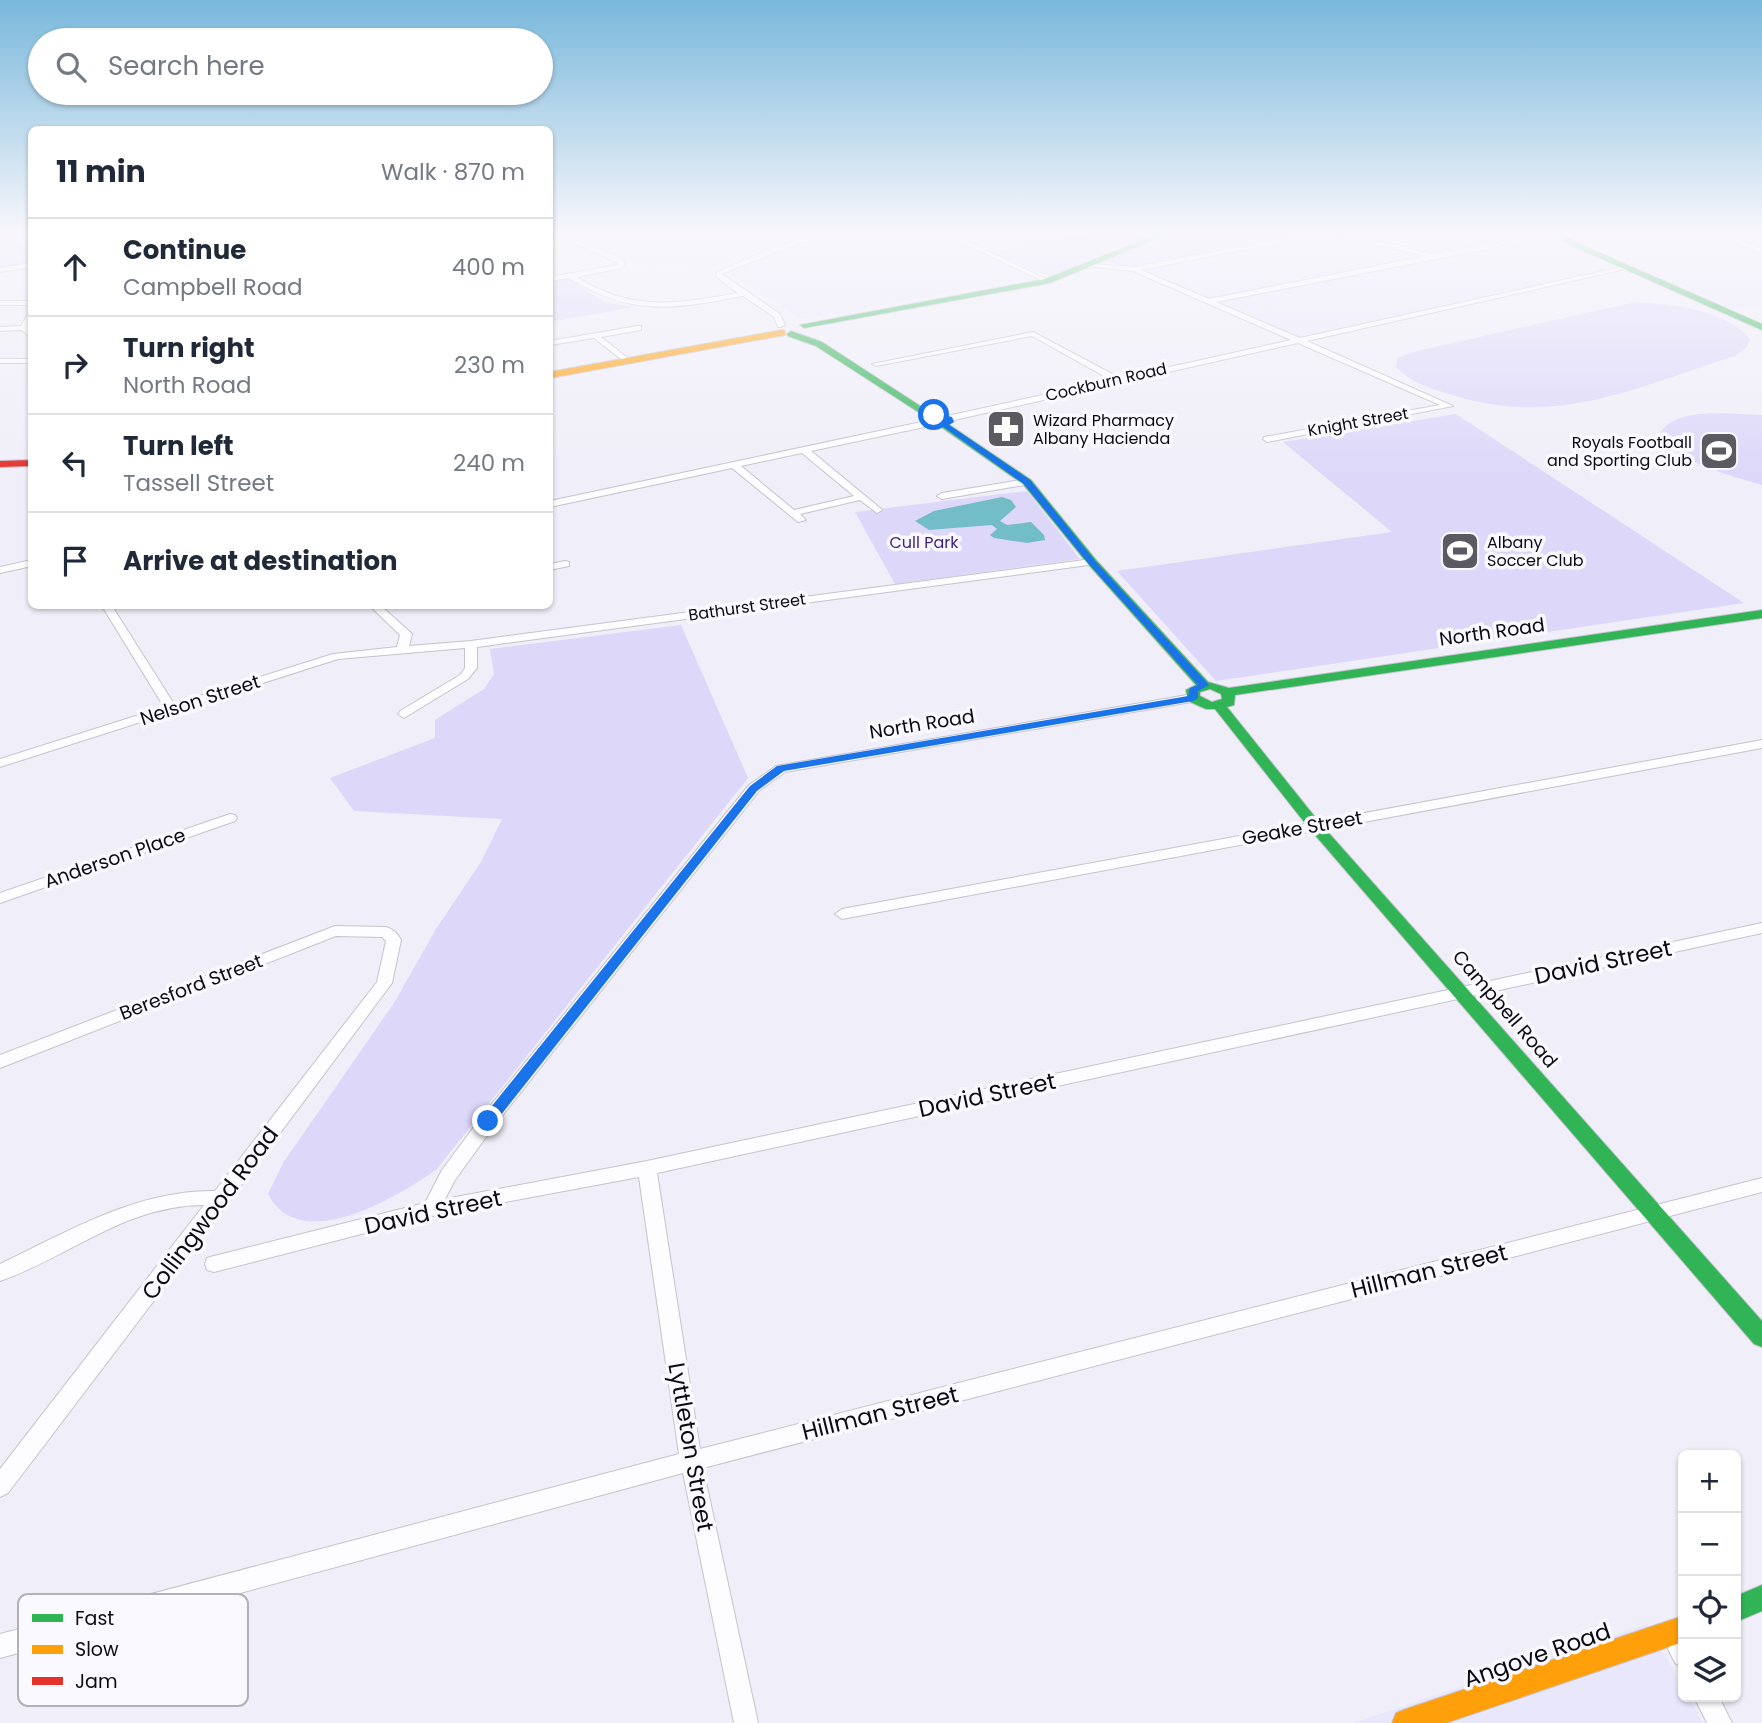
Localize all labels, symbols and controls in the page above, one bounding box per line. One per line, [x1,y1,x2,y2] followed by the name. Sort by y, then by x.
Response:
[28,28,553,105] search box
[52,48,90,86] icon: search
[108,48,265,84] text: Search here
[56,150,146,193] text: 11 min
[381,156,525,188] text: Walk · 870 m
[123,232,246,268] text: Continue
[56,248,94,286] icon: ahead
[452,251,525,283] text: 400 m
[123,271,303,303] text: Campbell Road
[123,330,255,366] text: Turn right
[56,346,94,384] icon: right
[454,349,525,381] text: 230 m
[1043,357,1169,407] street label: Cockburn Road
[123,369,252,401] text: North Road
[918,399,949,430] route start
[1306,402,1410,442] street label: Knight Street
[985,408,1027,450] pharmacy icon: Wizard Pharmacy Albany Hacienda
[1033,409,1174,450] place label: Wizard Pharmacy Albany Hacienda
[123,428,234,464] text: Turn left
[1698,430,1740,472] sports icon: Royals Football and Sporting Club
[1547,431,1692,472] place label: Royals Football and Sporting Club
[56,444,94,482] icon: left
[453,447,525,479] text: 240 m
[123,467,274,499] text: Tassell Street
[1439,530,1481,572] sports icon: Albany Soccer Club
[889,531,959,554] park label: Cull Park
[1487,531,1584,572] place label: Albany Soccer Club
[56,542,94,580] icon: arrive
[123,543,398,579] text: Arrive at destination
[687,587,807,627] street label: Bathurst Street
[1438,611,1546,653] street label: North Road
[136,668,264,732] street label: Nelson Street
[867,702,977,746] street label: North Road
[1240,804,1364,852] street label: Geake Street
[41,821,189,895] street label: Anderson Place
[1531,932,1675,992] street label: David Street
[1446,944,1564,1074] street label: Campbell Road
[116,947,267,1027] street label: Beresford Street
[915,1065,1059,1125] street label: David Street
[472,1105,503,1136] route end
[134,1120,286,1306] street label: Collingwood Road
[361,1182,505,1242] street label: David Street
[1347,1236,1511,1306] street label: Hillman Street
[660,1360,722,1534] street label: Lyttleton Street
[798,1378,962,1448] street label: Hillman Street
[1678,1450,1741,1702] map controls
[1678,1450,1741,1513] button: +
[1678,1513,1741,1576] button: −
[1678,1576,1741,1639] button: locate
[18,1594,248,1706] legend
[75,1605,114,1632] text: Fast
[1459,1615,1615,1695] street label: Angove Road
[75,1636,119,1663] text: Slow
[1678,1639,1741,1702] button: layers
[75,1668,117,1695] text: Jam

